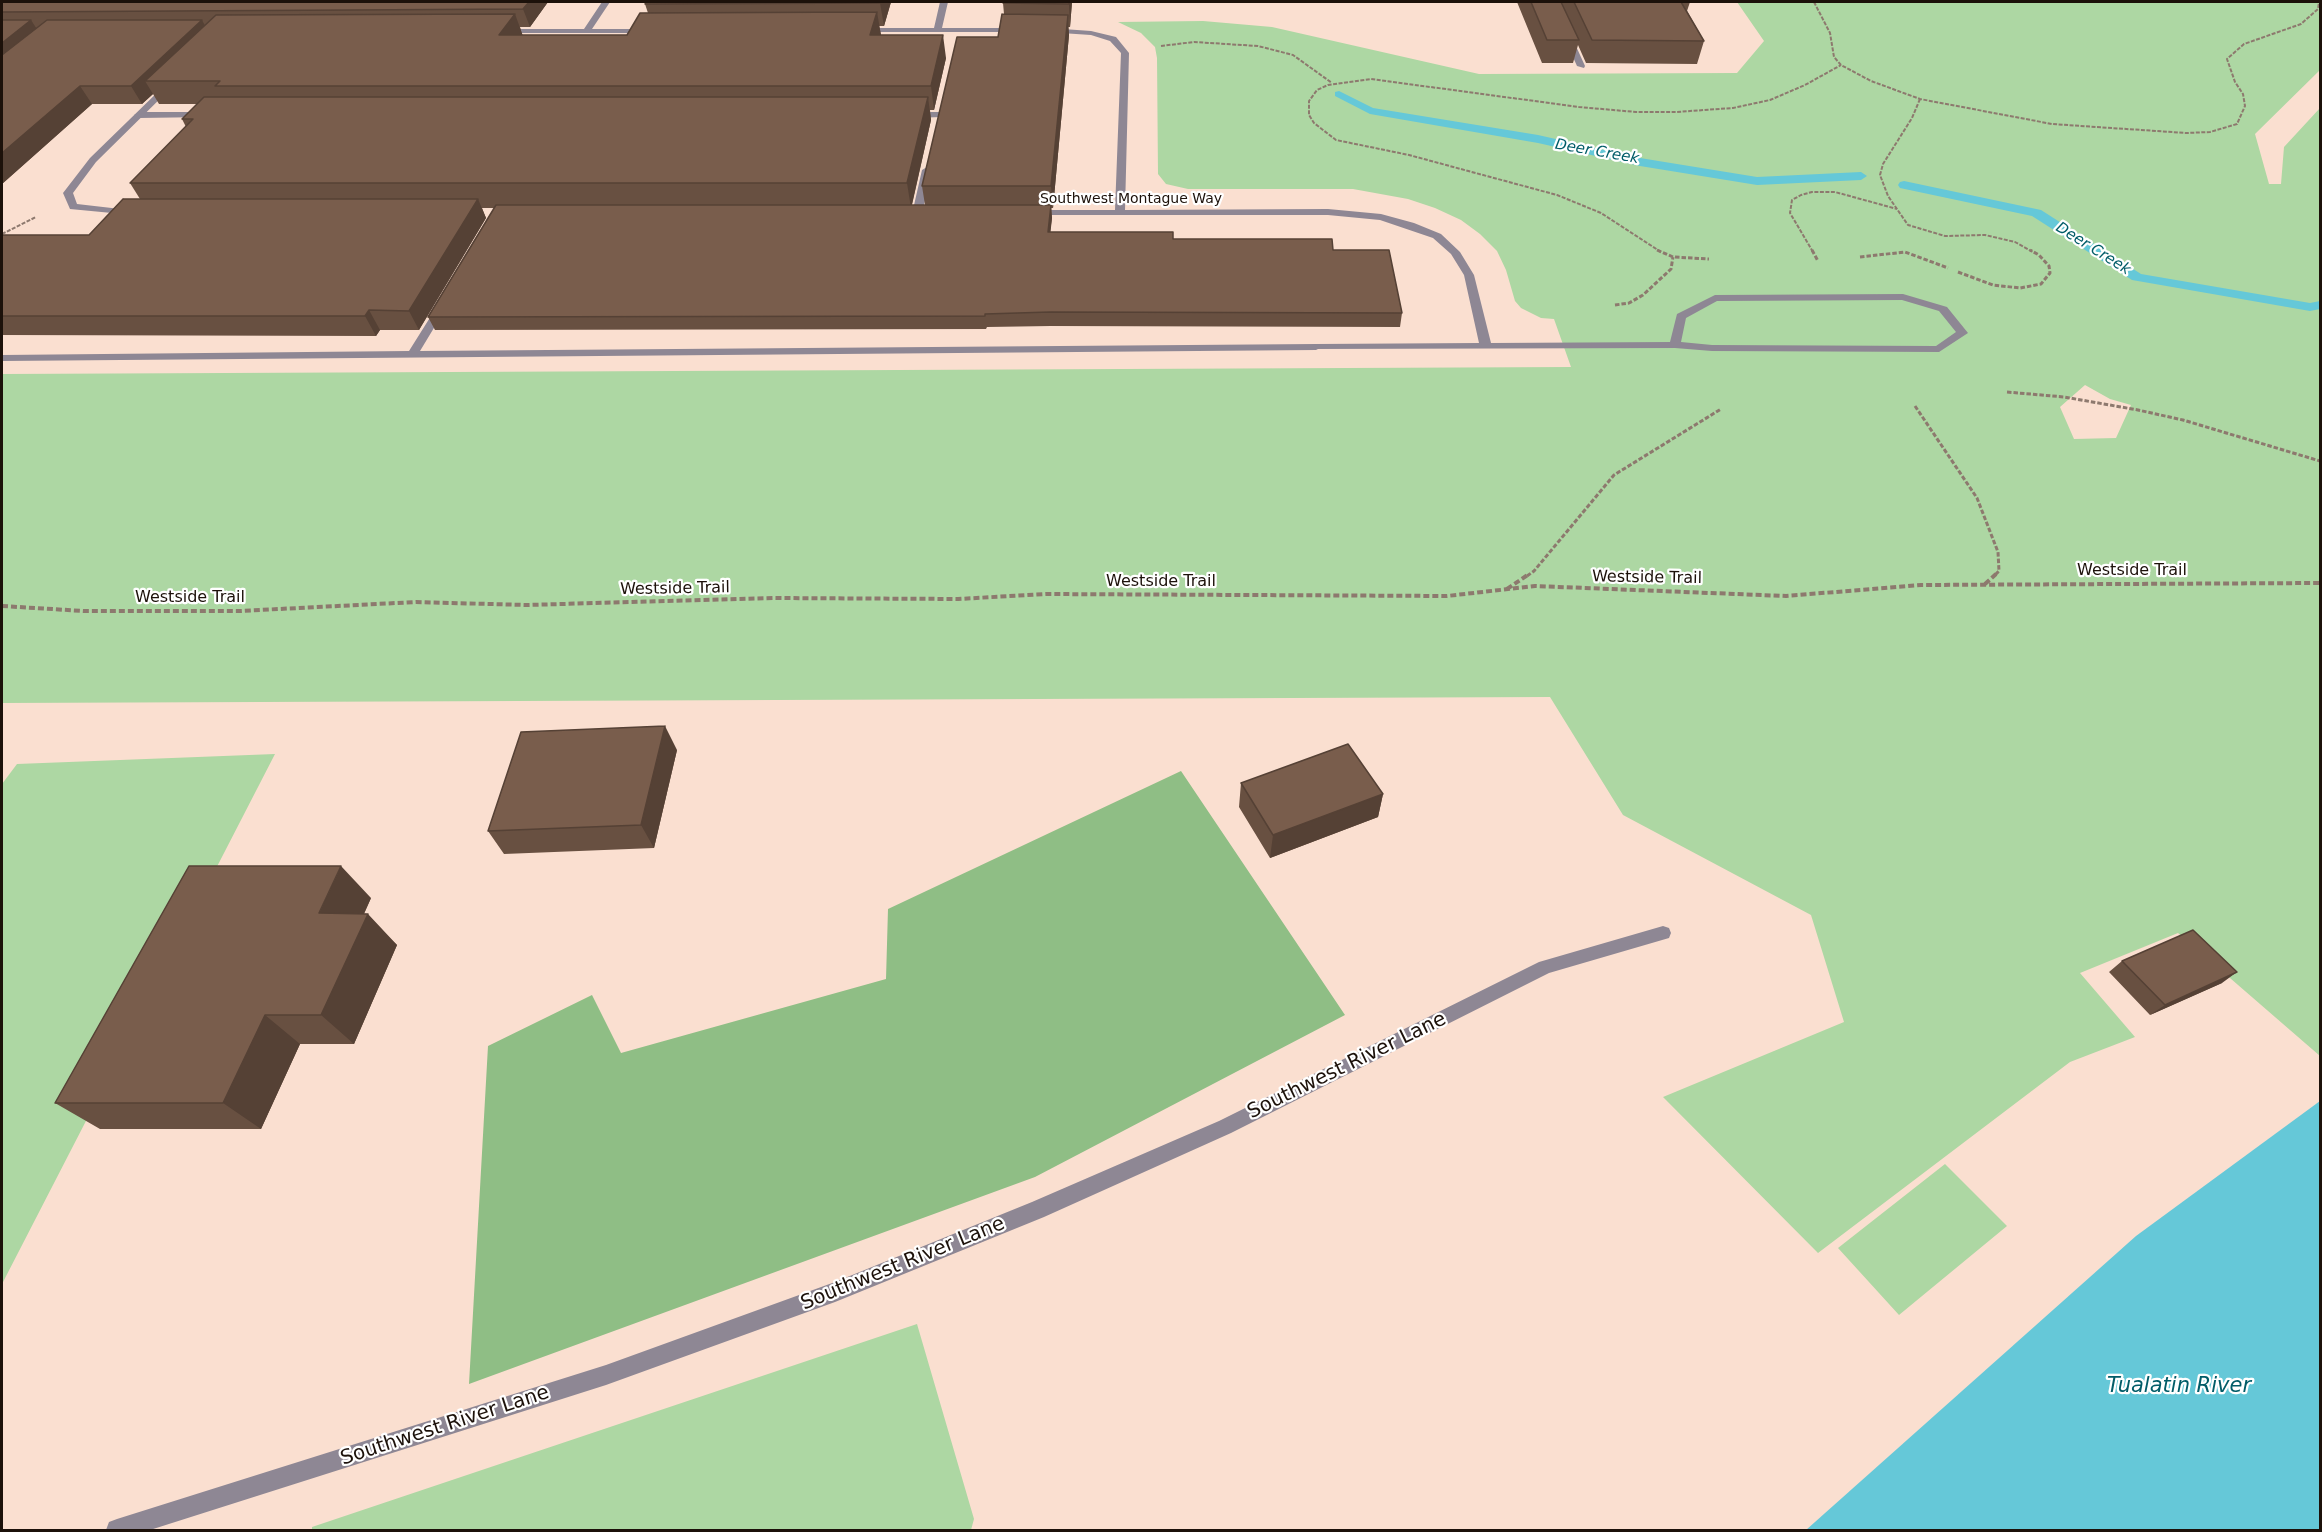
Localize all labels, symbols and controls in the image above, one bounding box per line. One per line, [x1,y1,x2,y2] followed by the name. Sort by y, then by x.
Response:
[1554,136,1640,168] water label: Deer Creek
[1040,191,1222,207] street label: Southwest Montague Way
[2052,219,2134,279] water label: Deer Creek
[2077,561,2187,581] street label: Westside Trail
[1592,567,1702,589] street label: Westside Trail
[1106,572,1216,592] street label: Westside Trail
[620,578,730,600] street label: Westside Trail
[135,588,245,608] street label: Westside Trail
[1244,1007,1450,1125] street label: Southwest River Lane
[797,1212,1009,1316] street label: Southwest River Lane
[2107,1374,2251,1400] water label: Tualatin River
[338,1381,552,1471] street label: Southwest River Lane

